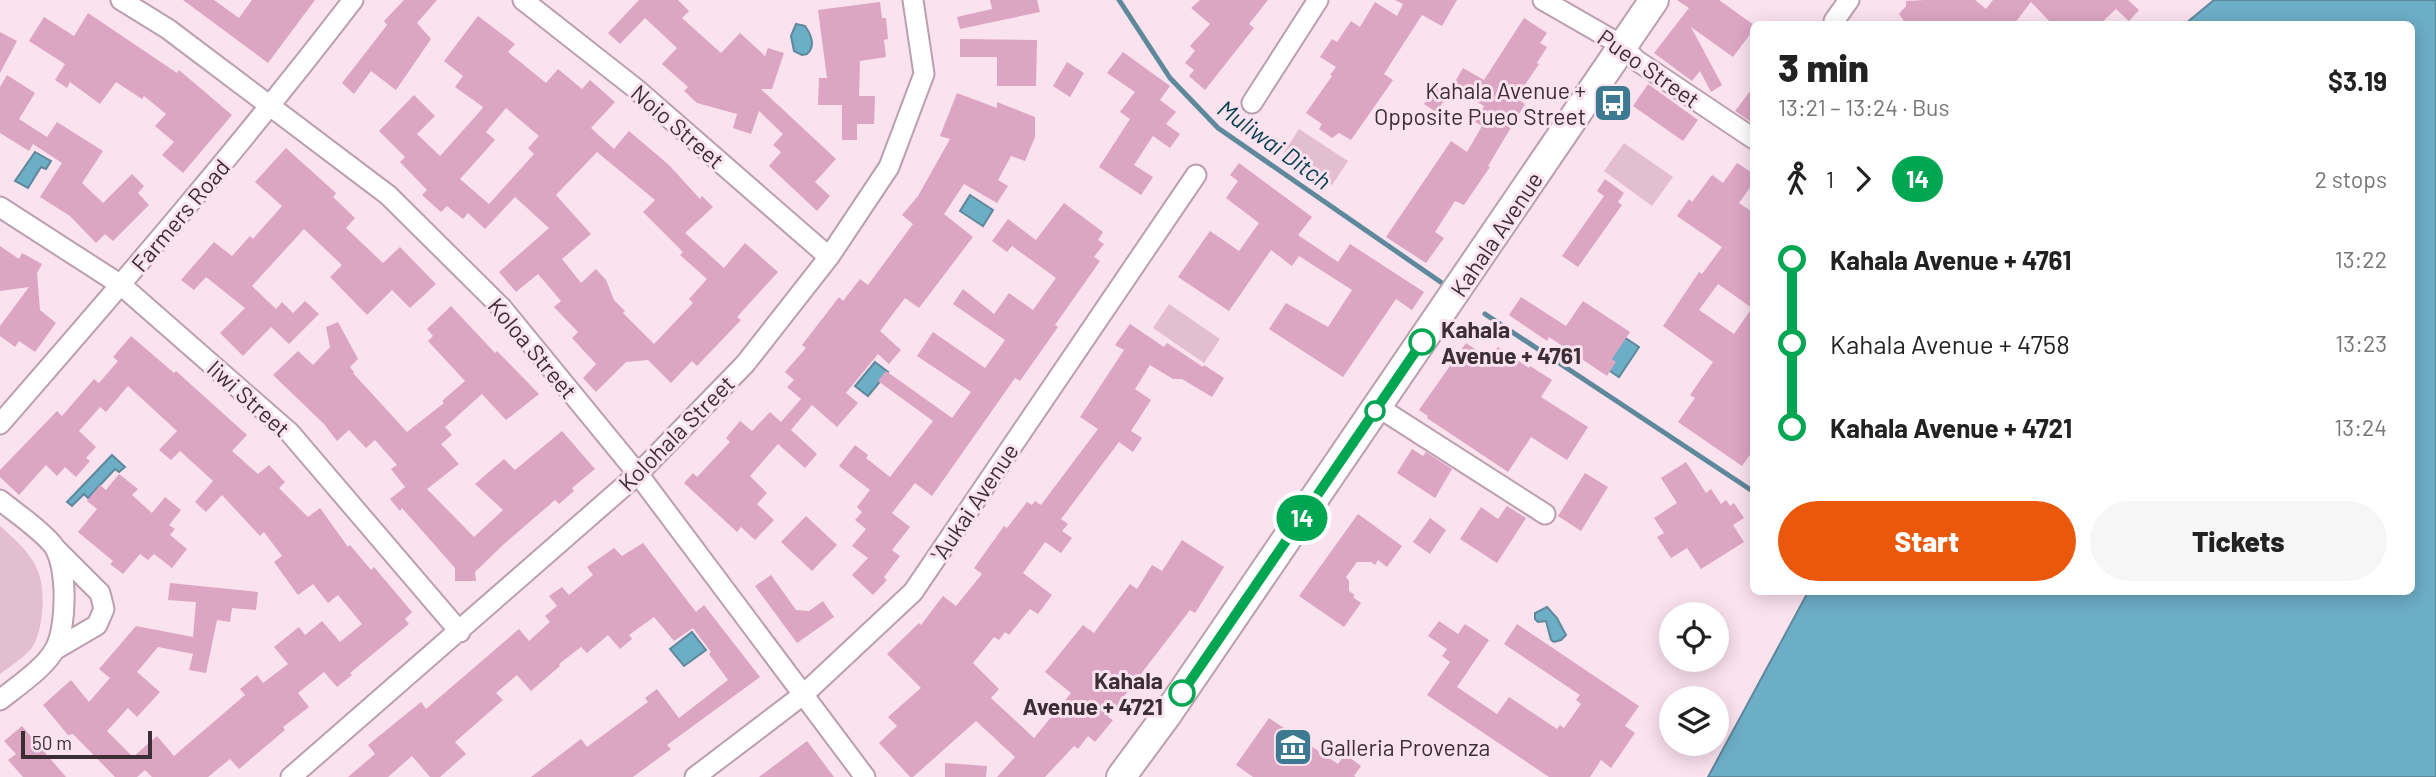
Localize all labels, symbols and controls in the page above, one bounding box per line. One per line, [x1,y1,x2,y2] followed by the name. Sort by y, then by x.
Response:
[1593,23,1705,113] street label: Pueo Street
[1778,44,1869,90] text: 3 min
[2328,65,2387,96] text: $3.19
[1374,76,1586,130] place label: Kahala Avenue + Opposite Pueo Street
[626,78,730,174] street label: Noio Street
[1592,82,1634,124] bus stop icon: Kahala Avenue + Opposite Pueo Street
[1213,93,1337,195] water label: Muliwai Ditch
[1778,93,1950,121] text: 13:21 – 13:24 · Bus
[125,153,235,277] street label: Farmers Road
[1778,160,1816,198] icon: walk
[1844,160,1882,198] icon: forward
[1906,164,1929,193] text: 14
[1826,165,1834,193] text: 1
[2315,165,2387,193] text: 2 stops
[1444,166,1548,302] street label: Kahala Avenue
[1830,244,2072,275] text: Kahala Avenue + 4761
[2335,245,2387,273] text: 13:22
[483,292,583,404] street label: Koloa Street
[1441,315,1581,369] place label: Kahala Avenue + 4761
[1830,328,2070,359] text: Kahala Avenue + 4758
[1409,329,1435,355] marker: Kahala Avenue + 4761
[2335,329,2387,357] text: 13:23
[202,354,296,442] street label: Iiwi Street
[612,369,740,497] street label: Kolohala Street
[1365,401,1385,421] unlabelled marker
[1830,412,2072,443] text: Kahala Avenue + 4721
[2334,413,2387,441] text: 13:24
[924,438,1024,566] street label: ʻAukai Avenue
[1270,495,1334,541] line badge: 14
[1778,501,2076,581] button: Start
[2090,501,2387,581] button: Tickets
[1290,503,1314,532] text: 14
[1659,602,1729,756] map controls
[1659,602,1729,672] button: locate
[1022,666,1163,720] place label: Kahala Avenue + 4721
[1169,680,1195,706] marker: Kahala Avenue + 4721
[1659,686,1729,756] button: layers
[1272,726,1314,768] museum icon: Galleria Provenza
[21,728,152,760] scale bar
[32,731,72,754] text: 50 m
[1320,733,1490,761] place label: Galleria Provenza

